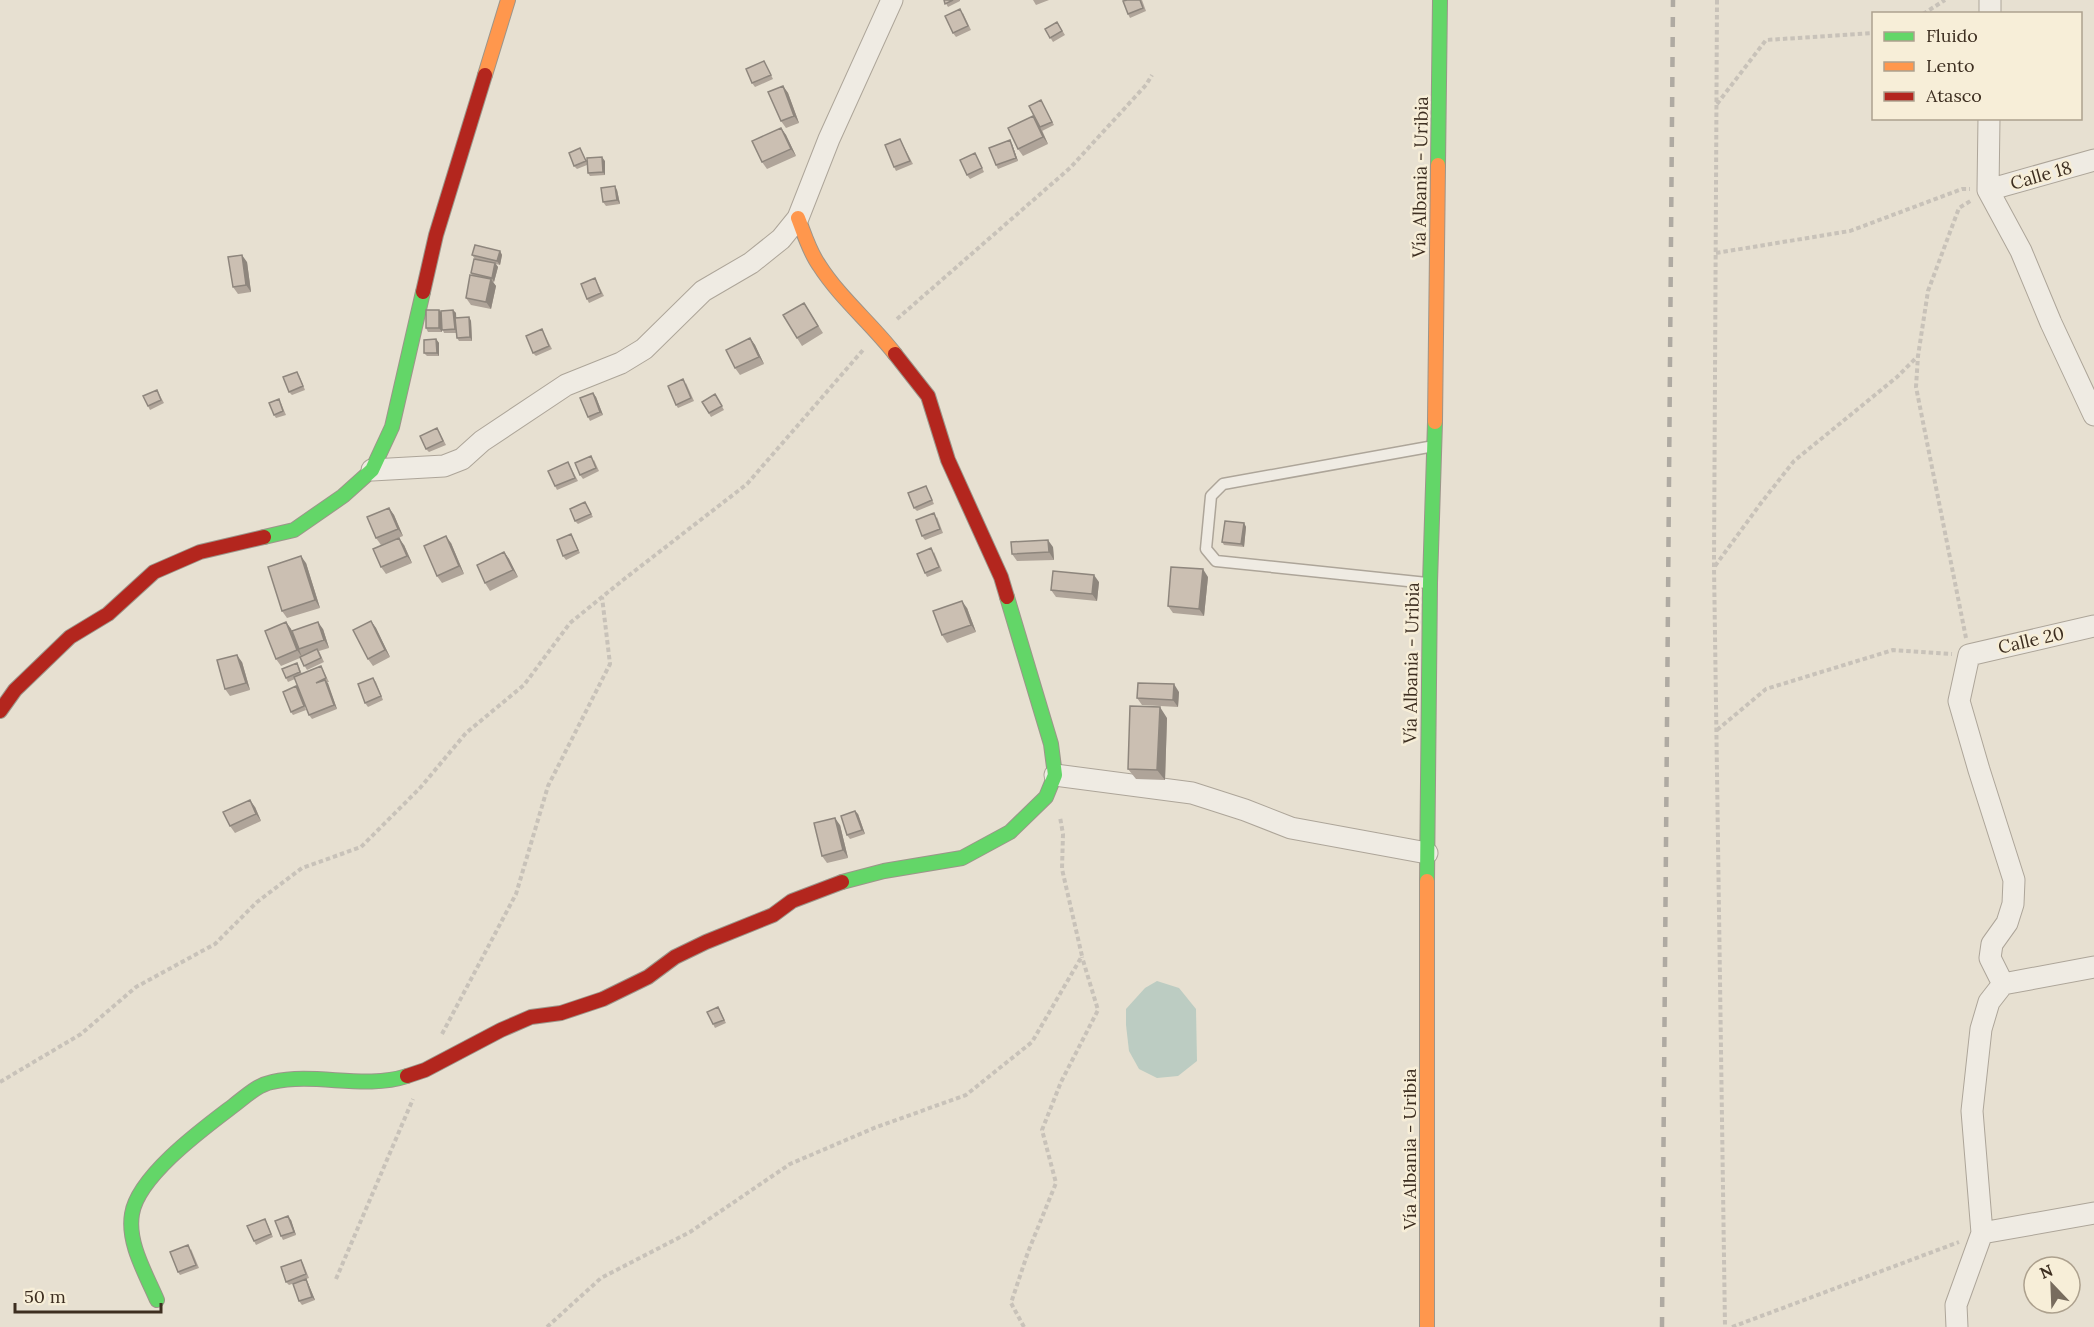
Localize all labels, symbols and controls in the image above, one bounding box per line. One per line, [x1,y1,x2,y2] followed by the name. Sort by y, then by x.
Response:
[1872,12,2082,120] legend
[1926,24,1978,47] text: Fluido
[1926,54,1974,77] text: Lento
[1925,84,1982,107] text: Atasco
[1407,96,1433,259] street label: Vía Albania - Uribia
[2008,155,2074,195] street label: Calle 18
[1398,582,1424,745] street label: Vía Albania - Uribia
[1996,621,2066,659] street label: Calle 20
[1398,1068,1421,1231] street label: Vía Albania - Uribia
[2022,1255,2082,1315] north arrow
[2037,1260,2056,1283] text: N
[15,1276,160,1314] scale bar
[24,1285,66,1308] text: 50 m

